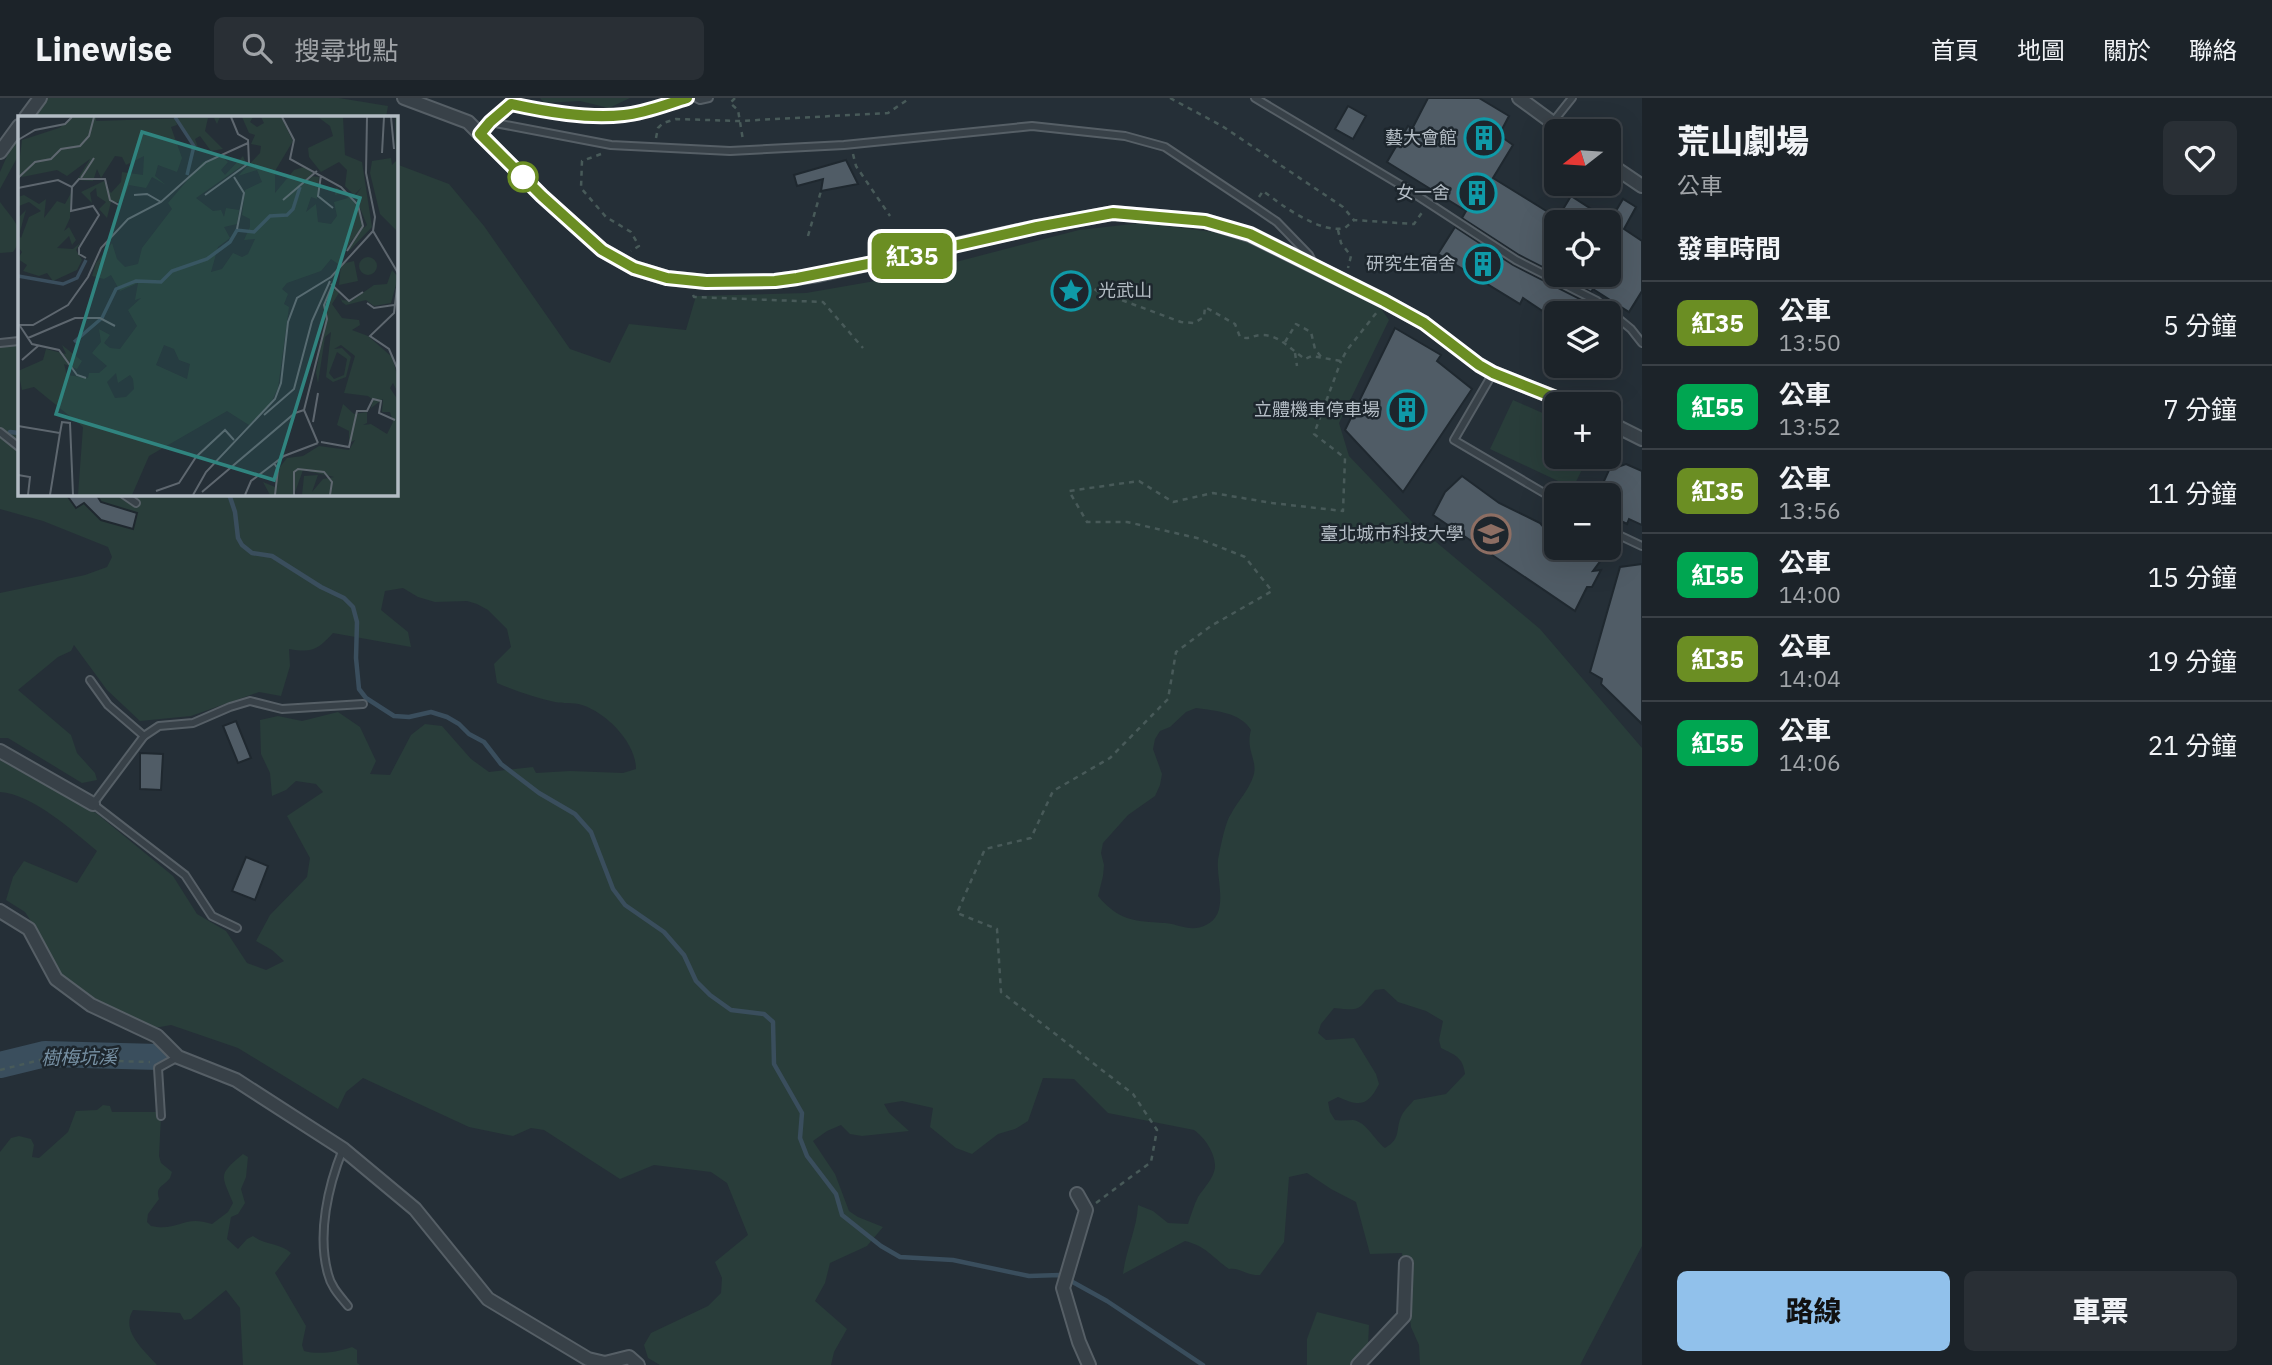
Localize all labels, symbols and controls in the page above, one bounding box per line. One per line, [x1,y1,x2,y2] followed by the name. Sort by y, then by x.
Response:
[214,17,704,80] search box
[35,27,172,70] text: Linewise
[238,29,276,67] icon: search
[294,33,398,67] text: 搜尋地點
[1931,34,1979,66] text: 首頁
[2017,34,2065,66] text: 地圖
[2103,34,2151,66] text: 關於
[2189,34,2237,66] text: 聯絡
[18,116,397,495] inset map
[1463,117,1505,159] building icon: 藝大會館
[1544,119,1620,196] north arrow
[1544,119,1621,560] map controls
[1677,119,1809,162] text: 荒山劇場
[2163,121,2237,195] button: heart
[1385,126,1457,149] place label: 藝大會館
[508,162,538,192] unlabelled marker
[1677,170,1723,200] text: 公車
[1456,172,1498,214] building icon: 女一舍
[1396,181,1450,204] place label: 女一舍
[1544,210,1621,287] button: locate
[1677,231,1781,265] text: 發車時間
[872,233,952,279] line badge: 紅35
[886,240,938,272] text: 紅35
[1462,243,1504,285] building icon: 研究生宿舍
[1366,252,1456,275] place label: 研究生宿舍
[1050,270,1092,312] place icon: 光武山
[1098,279,1152,302] place label: 光武山
[1779,293,1831,327] text: 公車
[1544,301,1621,378] button: layers
[1691,307,1744,339] text: 紅35
[2163,308,2237,342] text: 5 分鐘
[1779,327,1841,357] text: 13:50
[1779,377,1831,411] text: 公車
[1386,389,1428,431] building icon: 立體機車停車場
[1691,391,1744,423] text: 紅55
[1544,392,1621,469] button: +
[2163,392,2237,426] text: 7 分鐘
[1254,398,1380,421] place label: 立體機車停車場
[1779,411,1841,441] text: 13:52
[1779,461,1831,495] text: 公車
[1691,475,1744,507] text: 紅35
[2148,476,2237,510] text: 11 分鐘
[1544,483,1621,560] button: −
[1779,495,1841,525] text: 13:56
[1470,513,1512,555] school or university icon: 臺北城市科技大學
[1320,522,1464,545] place label: 臺北城市科技大學
[1779,545,1831,579] text: 公車
[1691,559,1744,591] text: 紅55
[2148,560,2237,594] text: 15 分鐘
[1779,579,1841,609] text: 14:00
[1779,629,1831,663] text: 公車
[1691,643,1744,675] text: 紅35
[2148,644,2237,678] text: 19 分鐘
[1779,663,1841,693] text: 14:04
[1779,713,1831,747] text: 公車
[1691,727,1744,759] text: 紅55
[2148,728,2237,762] text: 21 分鐘
[1779,747,1841,777] text: 14:06
[41,1044,120,1070] water label: 樹梅坑溪
[1677,1271,1950,1351] button: 路線
[1964,1271,2237,1351] button: 車票

